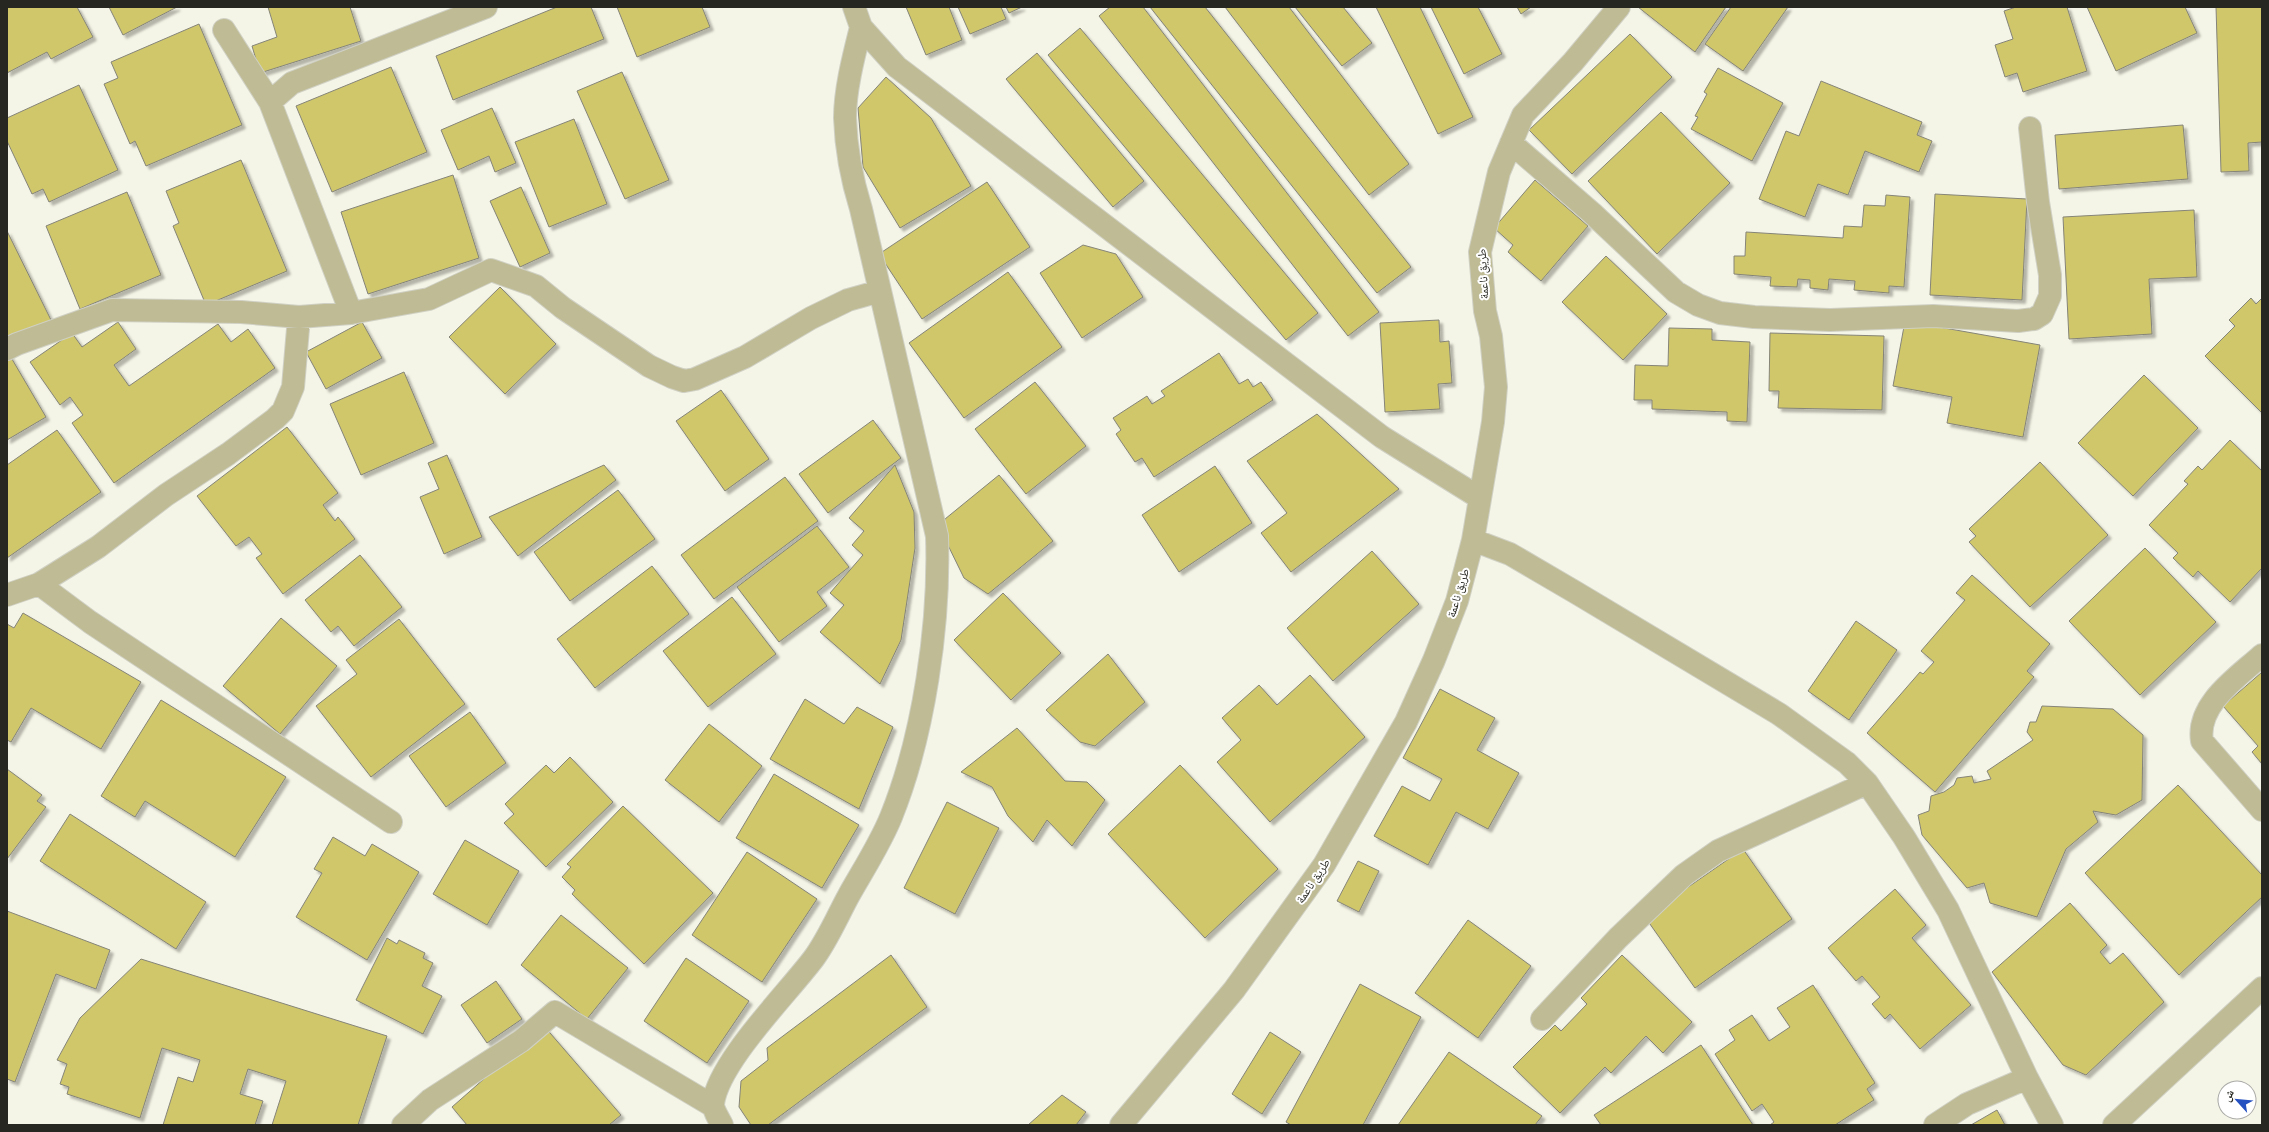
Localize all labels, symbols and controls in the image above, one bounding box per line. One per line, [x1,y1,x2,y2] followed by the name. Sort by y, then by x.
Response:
[1474,248,1492,300] street label: طريق ناعمة
[1443,566,1472,619] street label: طريق ناعمة
[1292,856,1333,906] street label: طريق ناعمة
[2217,1080,2257,1120] north arrow
[2219,1087,2238,1104] text: ش

